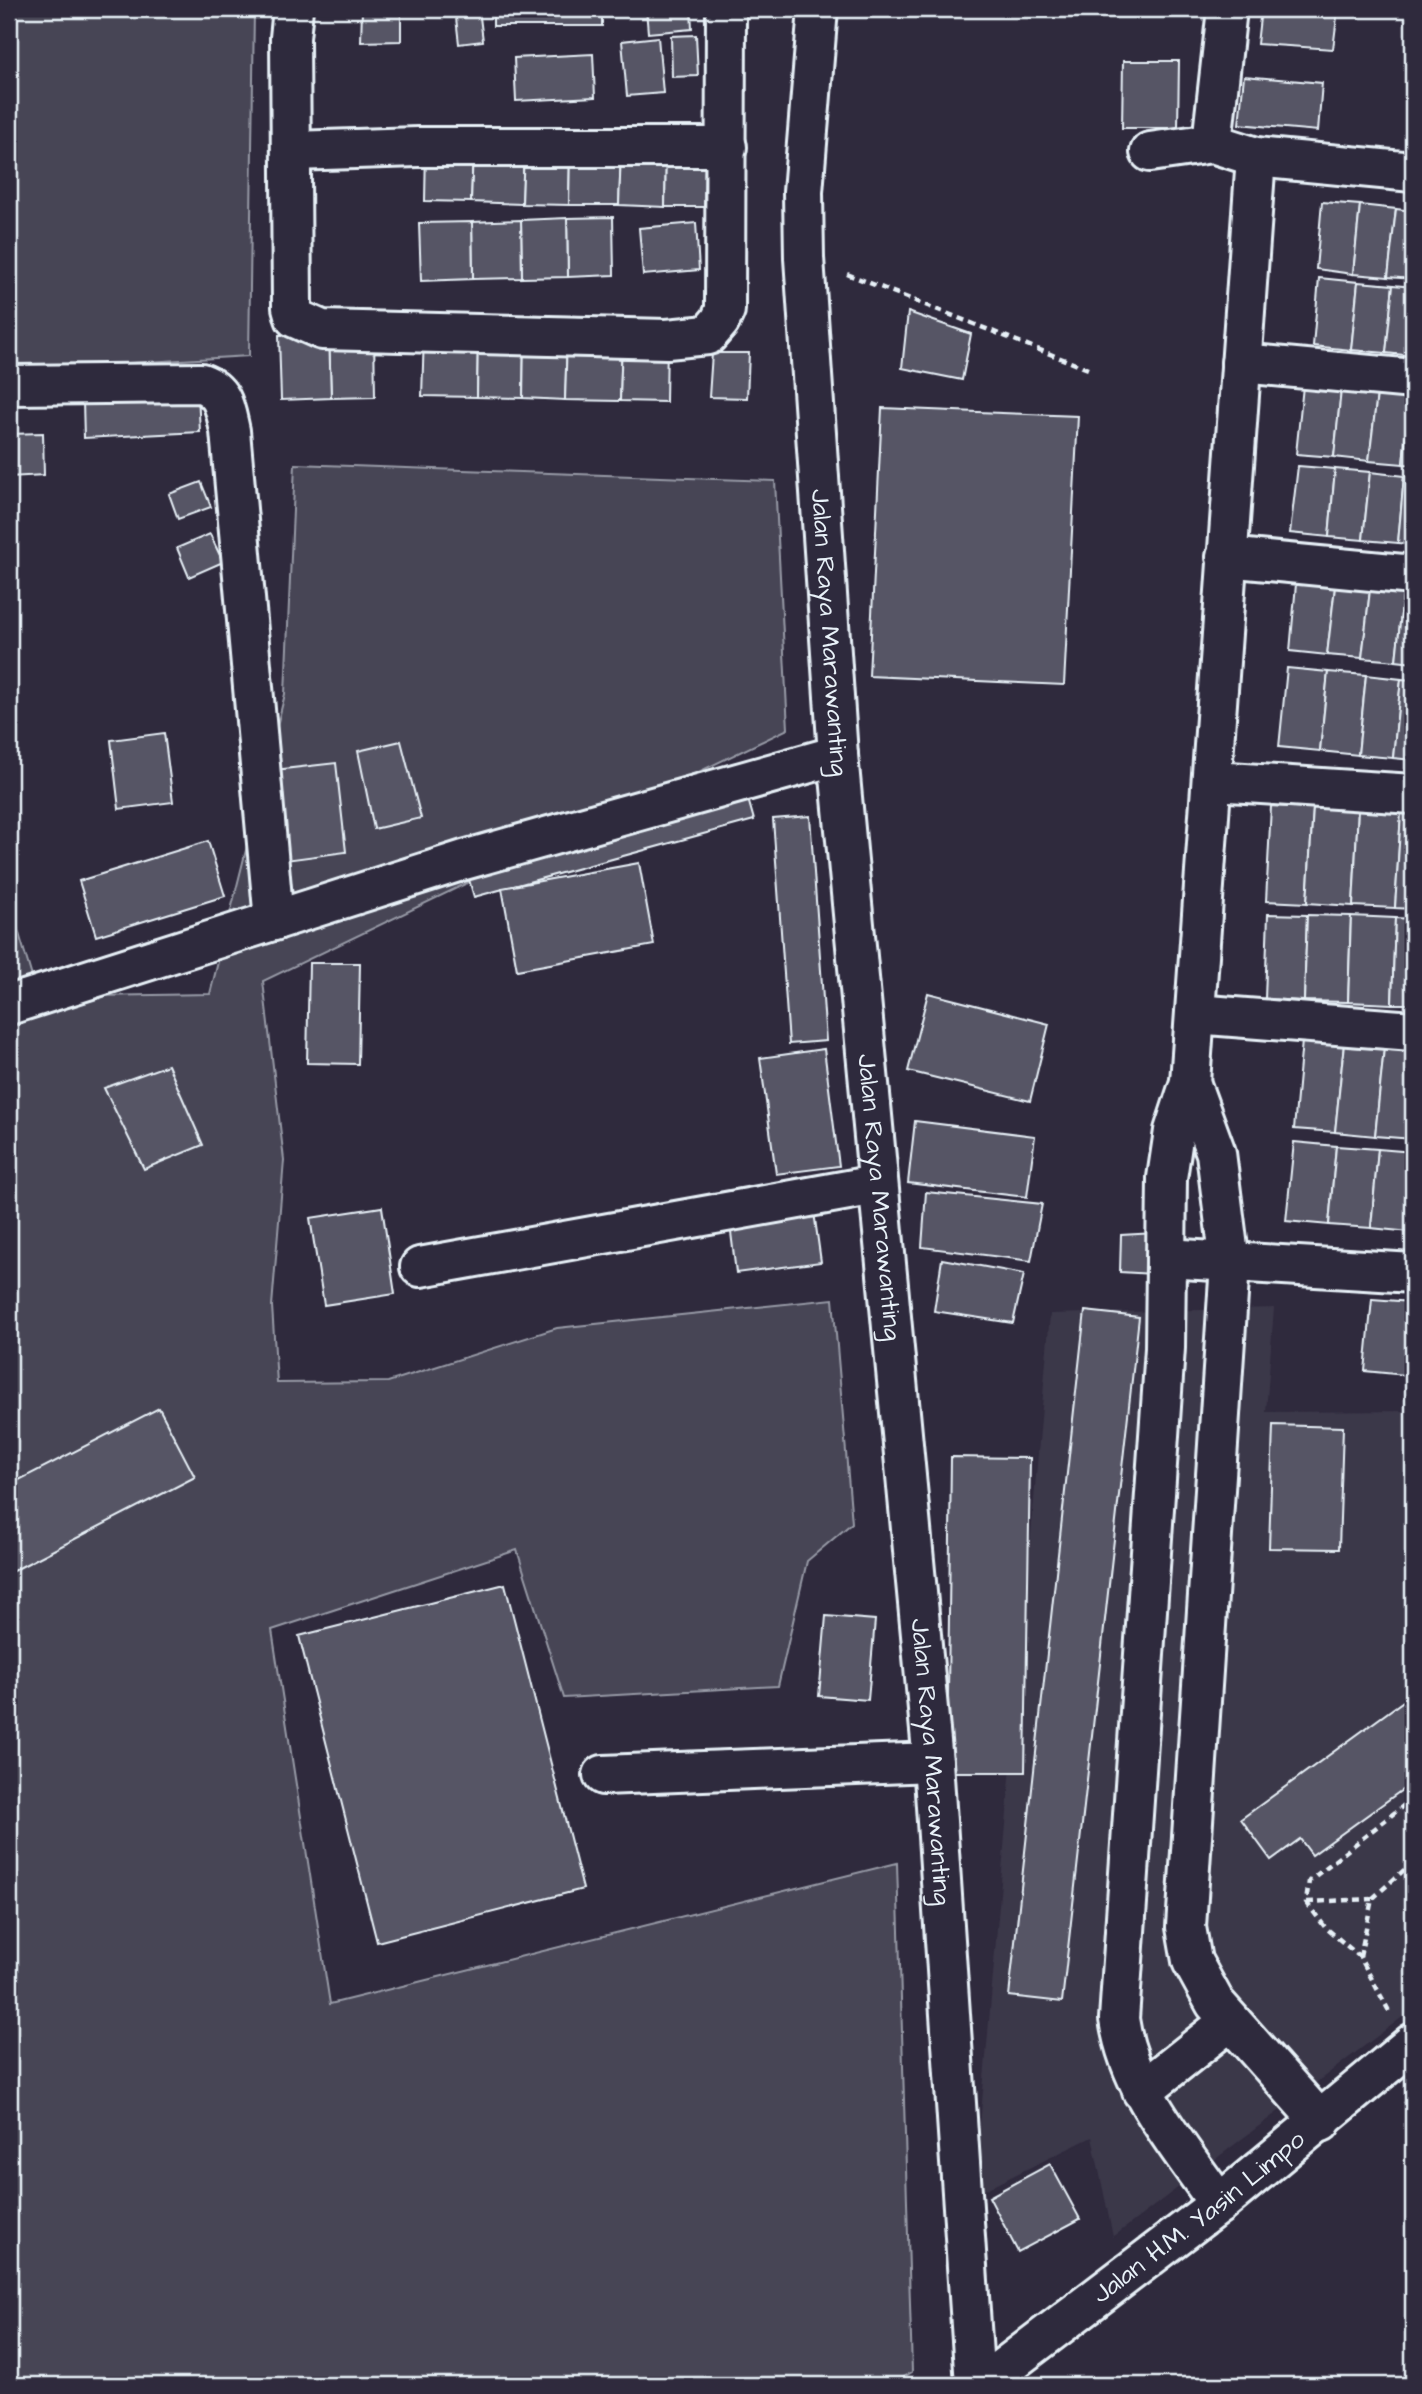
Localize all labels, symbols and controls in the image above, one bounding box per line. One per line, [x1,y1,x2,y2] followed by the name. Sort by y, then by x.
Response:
[802,488,858,778] street label: Jalan Raya Marawanting
[848,1052,911,1342] street label: Jalan Raya Marawanting
[902,1617,961,1907] street label: Jalan Raya Marawanting
[1085,2122,1313,2312] street label: Jalan H.M. Yasin Limpo

